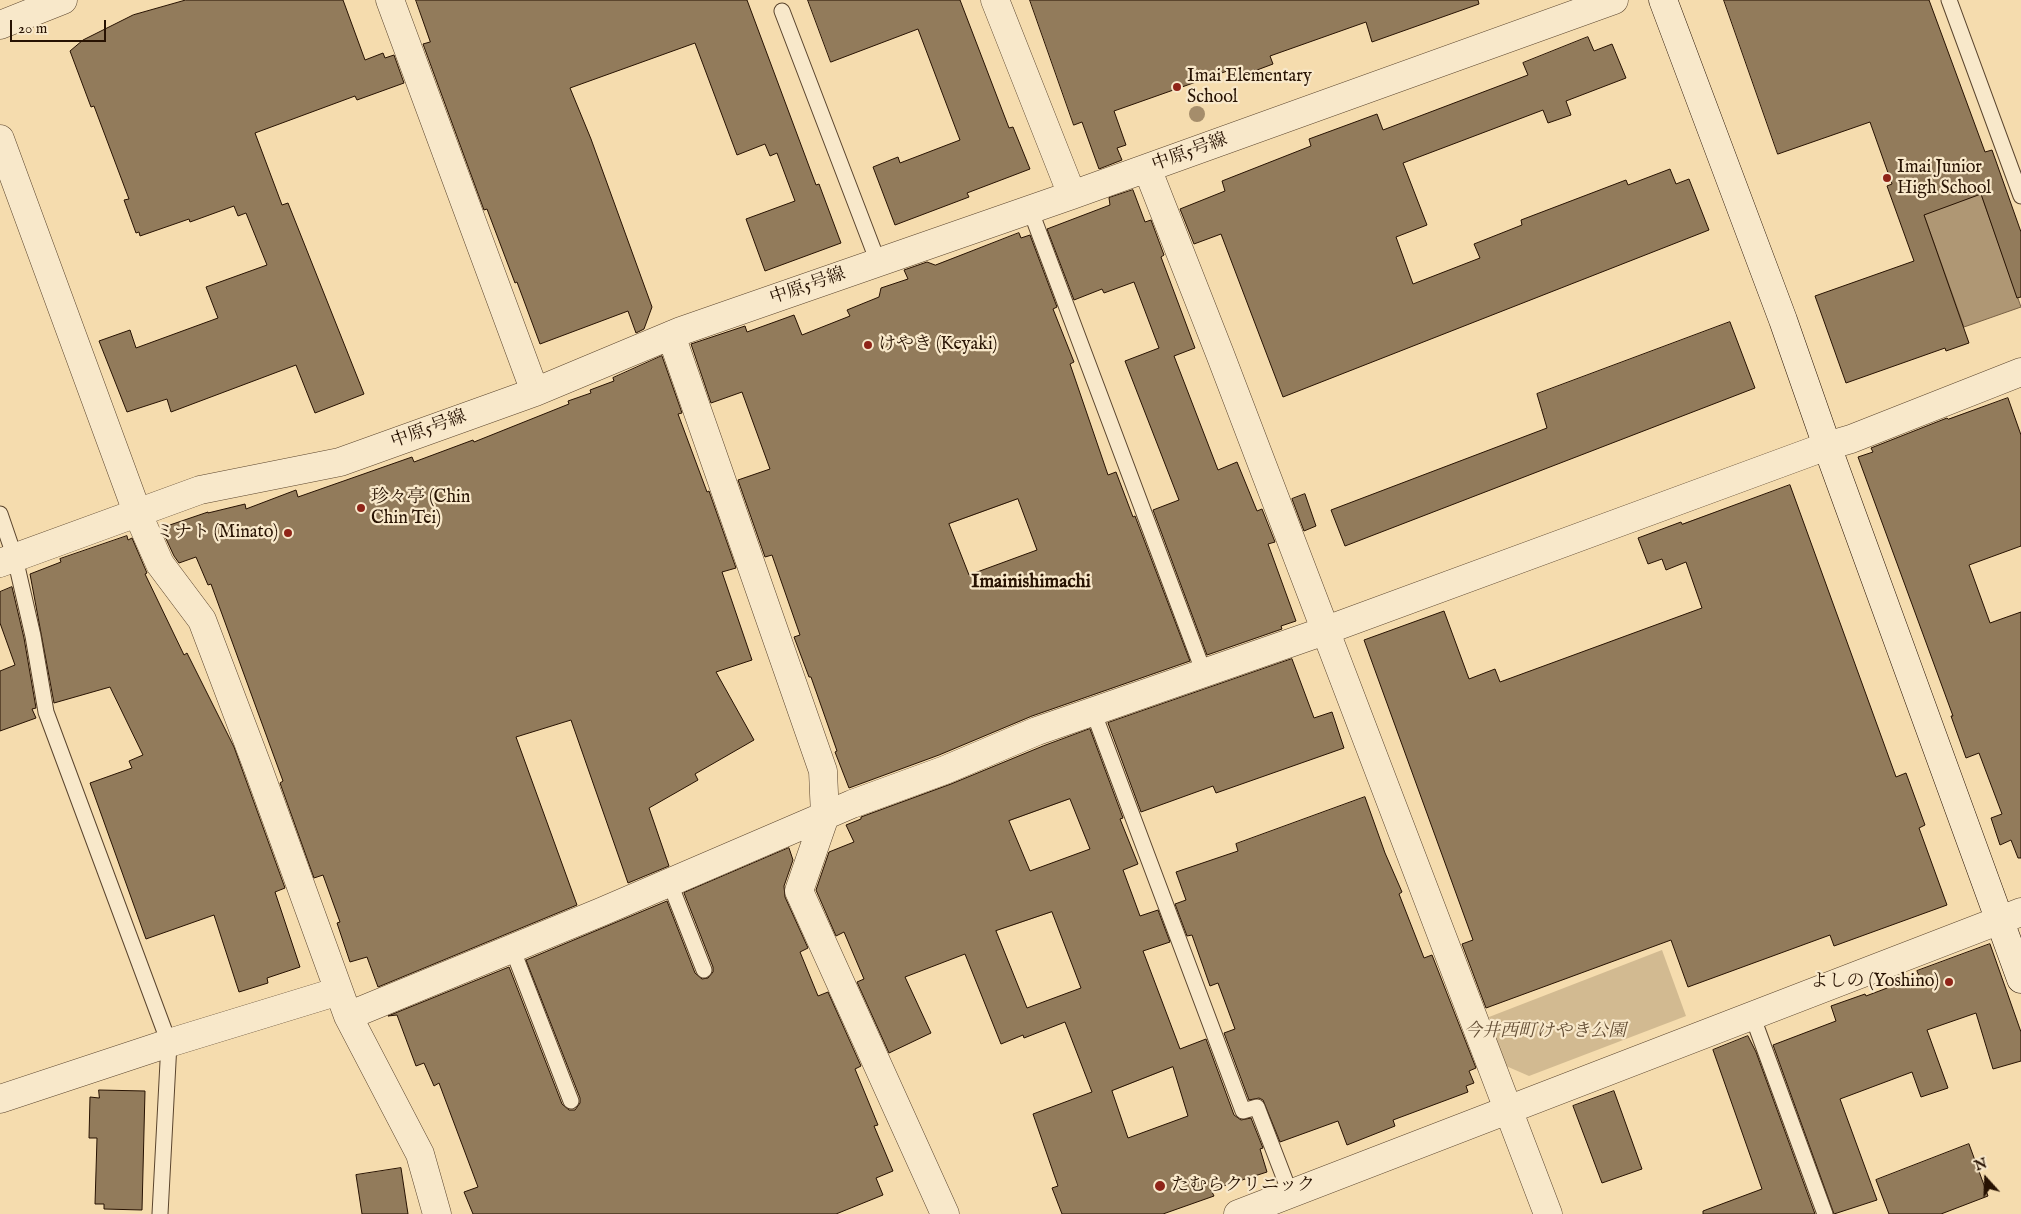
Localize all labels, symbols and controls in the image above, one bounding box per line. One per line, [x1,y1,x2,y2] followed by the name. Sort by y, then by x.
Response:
[12,10,109,42] scale bar
[18,19,47,38] text: 20 m
[1187,66,1312,108] place label: Imai Elementary School
[1171,81,1183,93] marker: Imai Elementary School
[1149,129,1231,177] street label: 中原5号線
[1897,157,1991,200] place label: Imai Junior High School
[1881,172,1893,184] marker: Imai Junior High School
[767,264,849,310] street label: 中原5号線
[878,334,997,356] place label: けやき (Keyaki)
[862,339,874,351] marker: けやき (Keyaki)
[388,406,470,454] street label: 中原5号線
[371,487,470,530] place label: 珍々亭 (Chin Chin Tei)
[355,502,367,514] marker: 珍々亭 (Chin Chin Tei)
[156,522,278,544] place label: ミナト (Minato)
[282,527,294,539] marker: ミナト (Minato)
[971,572,1091,594] district label: Imainishimachi
[1811,971,1939,993] place label: よしの (Yoshino)
[1943,976,1955,988] marker: よしの (Yoshino)
[1464,1021,1626,1043] park label: 今井西町けやき公園
[1961,1154,2011,1204] north arrow
[1972,1154,1990,1175] text: N
[1171,1175,1315,1197] place label: たむらクリニック
[1153,1179,1167,1193] marker: たむらクリニック

